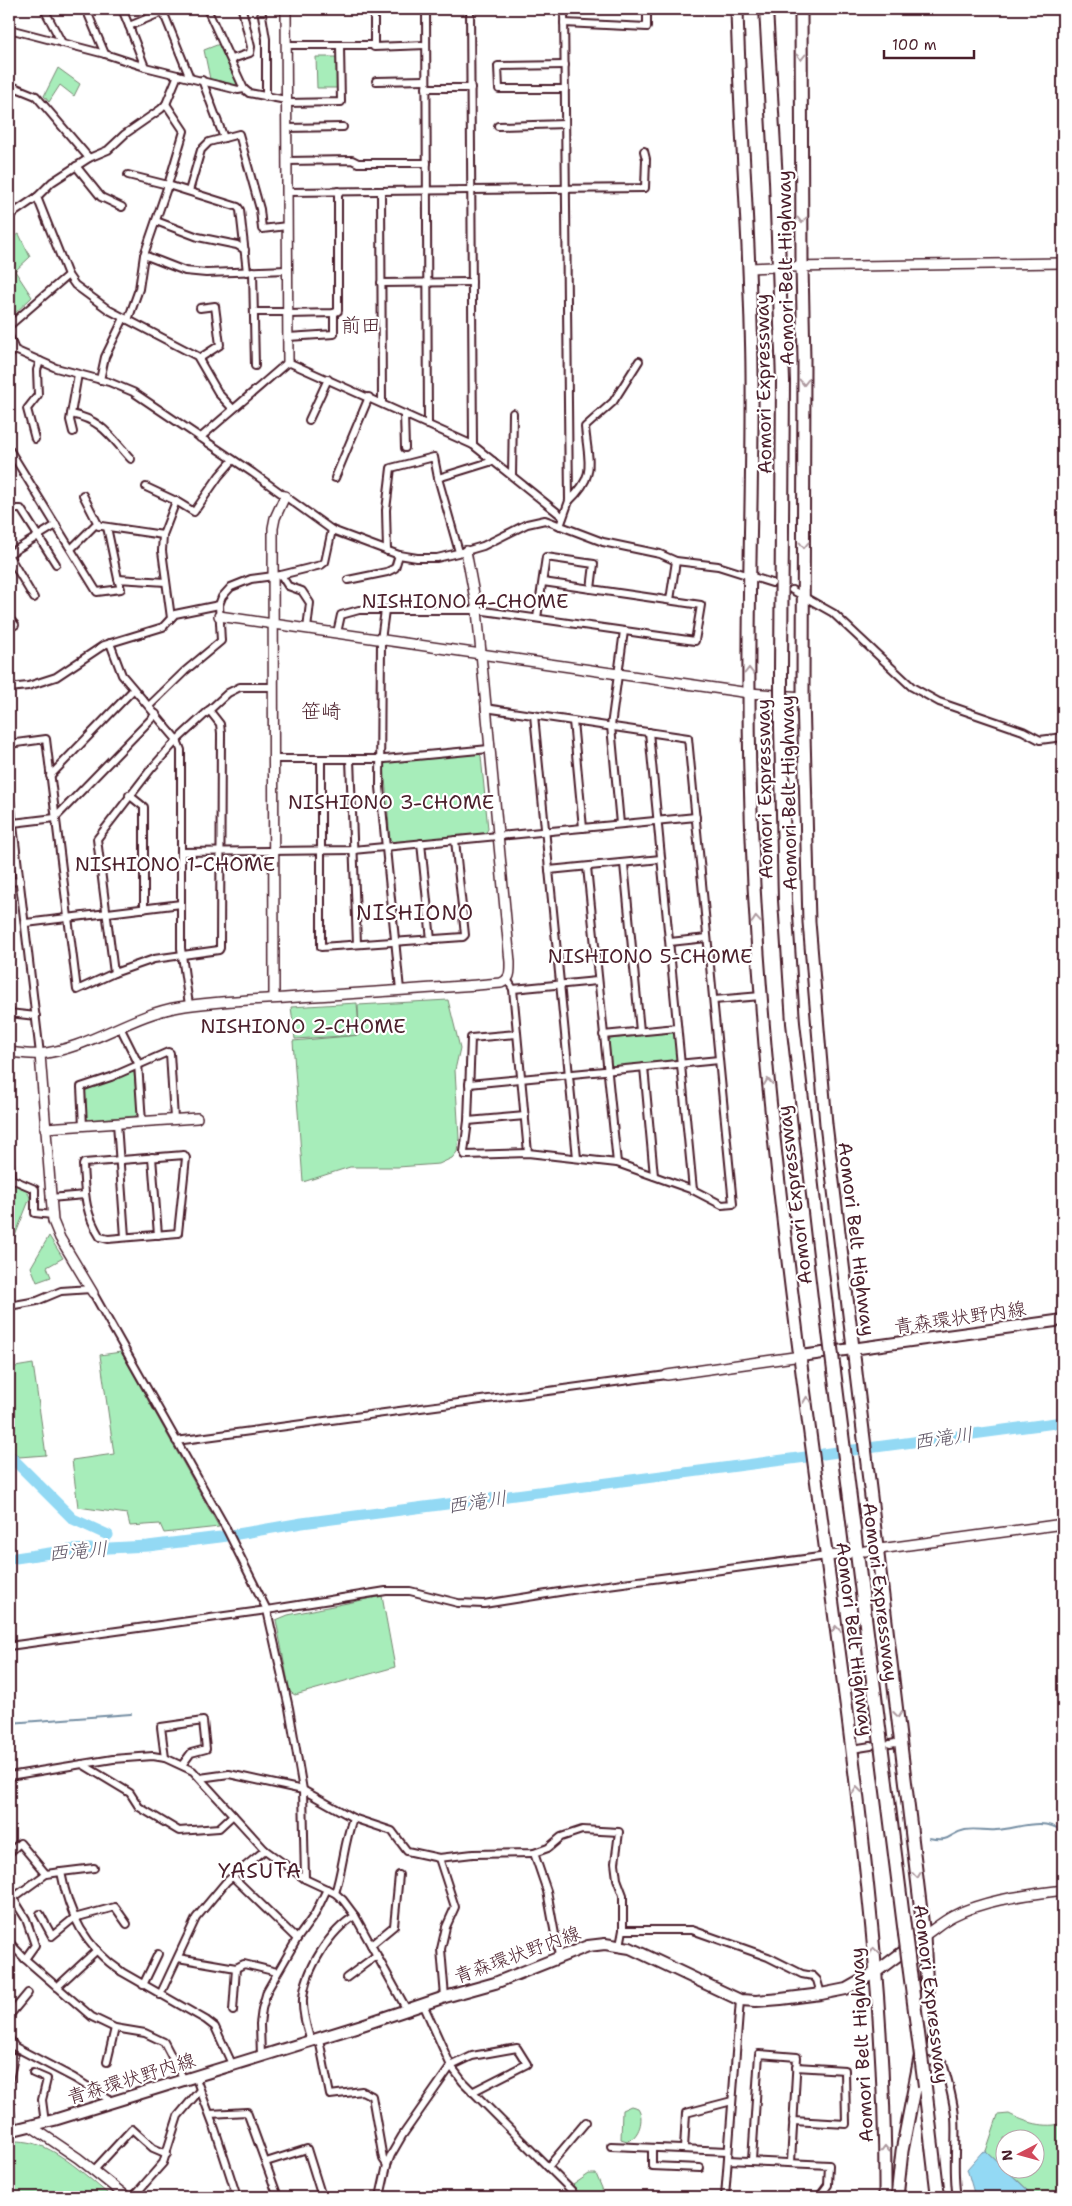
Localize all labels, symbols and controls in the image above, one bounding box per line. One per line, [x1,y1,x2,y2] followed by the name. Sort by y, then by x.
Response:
[884,28,974,60] scale bar
[892,35,937,55] text: 100 m
[796,54,806,62] one-way arrow
[771,170,800,366] street label: Aomori Belt Highway
[796,216,807,224] one-way arrow
[749,294,778,474] street label: Aomori Expressway
[341,312,381,338] district label: 前田
[799,379,809,387] one-way arrow
[799,542,809,549] one-way arrow
[362,588,568,614] district label: NISHIONO 4-CHOME
[744,666,754,674] one-way arrow
[774,695,803,891] street label: Aomori Belt Highway
[301,698,341,724] district label: 笹崎
[750,699,779,879] street label: Aomori Expressway
[288,789,494,815] district label: NISHIONO 3-CHOME
[75,851,275,877] district label: NISHIONO 1-CHOME
[356,899,474,927] district label: NISHIONO
[751,916,762,924] one-way arrow
[547,943,753,969] district label: NISHIONO 5-CHOME
[200,1013,406,1039] district label: NISHIONO 2-CHOME
[763,1078,774,1086] one-way arrow
[771,1104,818,1286] street label: Aomori Expressway
[832,1141,881,1338] street label: Aomori Belt Highway
[892,1296,1028,1339] street label: 青森環状野内線
[802,1396,813,1404] one-way arrow
[911,1421,975,1455] water label: 西滝川
[445,1485,509,1519] water label: 西滝川
[857,1501,904,1683] street label: Aomori Expressway
[47,1535,109,1567] water label: 西滝川
[830,1541,879,1738] street label: Aomori Belt Highway
[831,1624,842,1632] one-way arrow
[892,1710,903,1718] one-way arrow
[852,1785,863,1793] one-way arrow
[218,1857,302,1885] district label: YASUTA
[911,1871,922,1879] one-way arrow
[908,1903,955,2085] street label: Aomori Expressway
[450,1920,584,1989] street label: 青森環状野内線
[844,1947,879,2143] street label: Aomori Belt Highway
[869,1947,880,1955] one-way arrow
[64,2047,198,2110] street label: 青森環状野内線
[994,2128,1044,2178] north arrow
[879,2144,890,2152] one-way arrow
[998,2149,1017,2162] text: N

